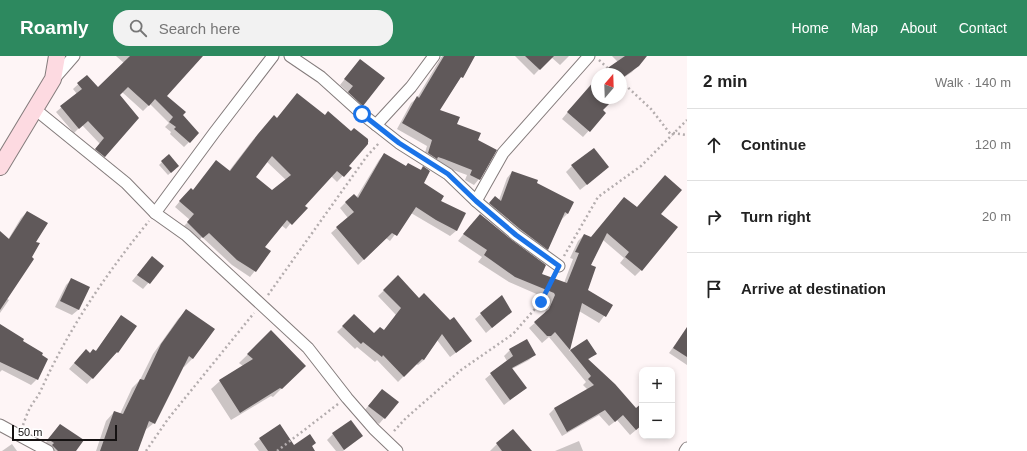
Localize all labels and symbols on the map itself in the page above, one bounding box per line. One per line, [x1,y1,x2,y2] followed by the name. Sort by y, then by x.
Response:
[591,68,627,104] north arrow
[353,105,371,123] route start
[532,293,550,311] route end
[12,423,117,442] scale bar

